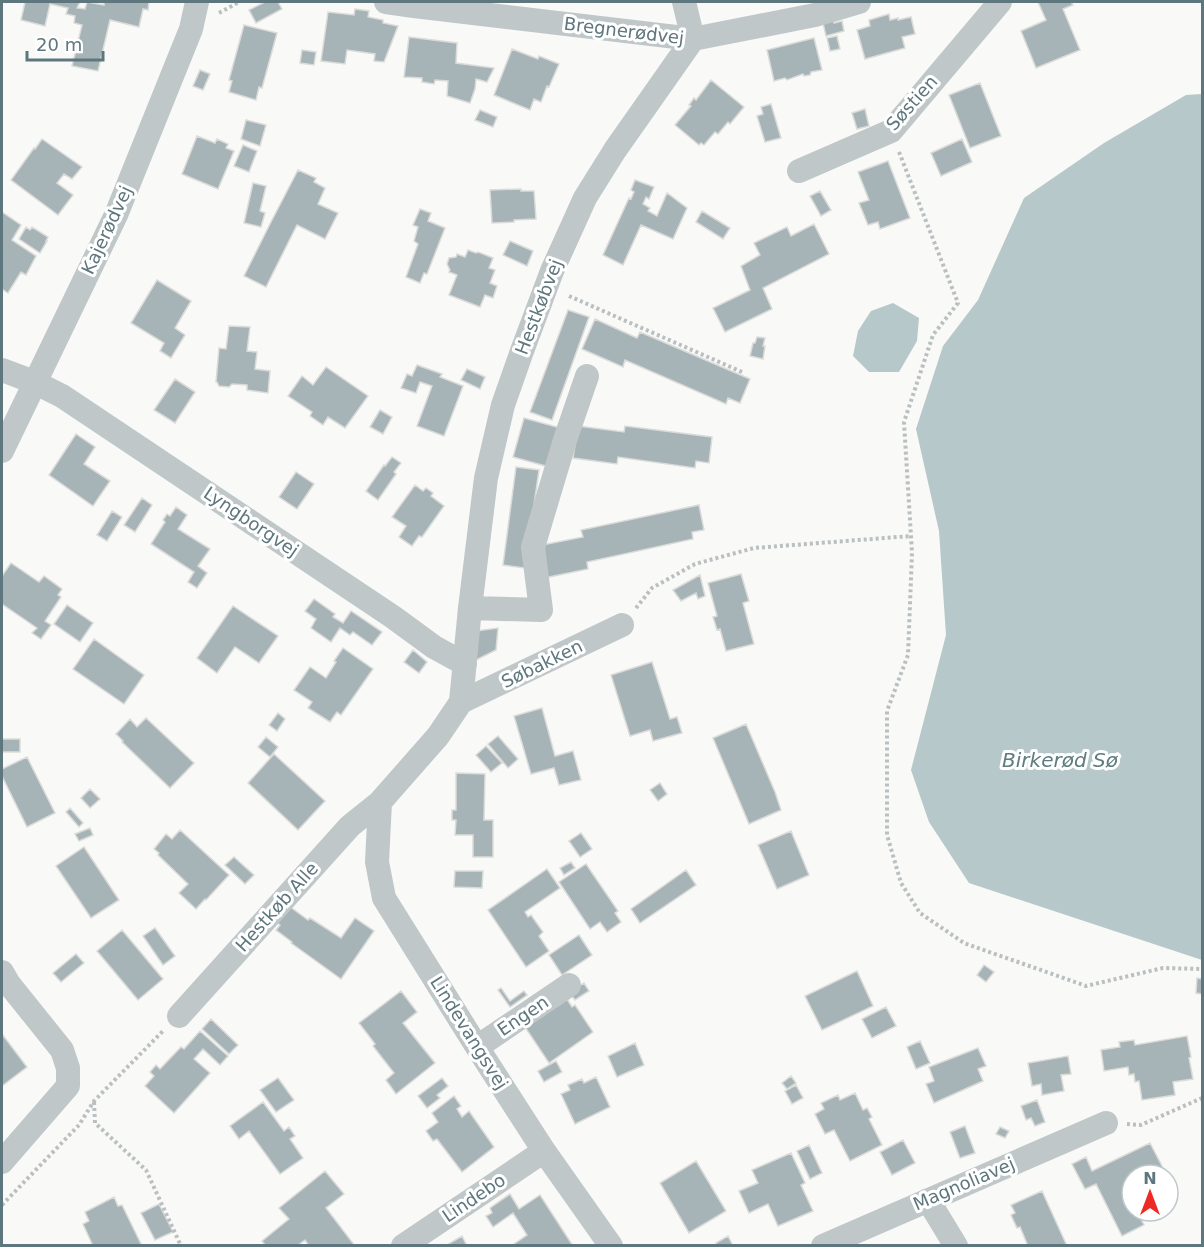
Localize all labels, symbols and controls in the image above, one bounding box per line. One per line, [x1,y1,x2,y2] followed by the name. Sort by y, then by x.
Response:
[563,13,685,48] street label: Bregnerødvej
[27,24,104,62] scale bar
[36,34,82,55] text: 20 m
[882,71,942,134] street label: Søstien
[77,182,136,277] street label: Kajerødvej
[511,256,566,358] street label: Hestkøbvej
[200,482,303,561] street label: Lyngborgvej
[498,635,586,692] street label: Søbakken
[1002,748,1119,772] water label: Birkerød Sø
[231,858,322,956] street label: Hestkøb Alle
[426,972,513,1093] street label: Lindevangsvej
[493,991,552,1040] street label: Engen
[910,1153,1018,1214] street label: Magnoliavej
[1120,1163,1180,1223] north arrow
[438,1169,509,1226] street label: Lindebo
[1143,1169,1157,1188] text: N

